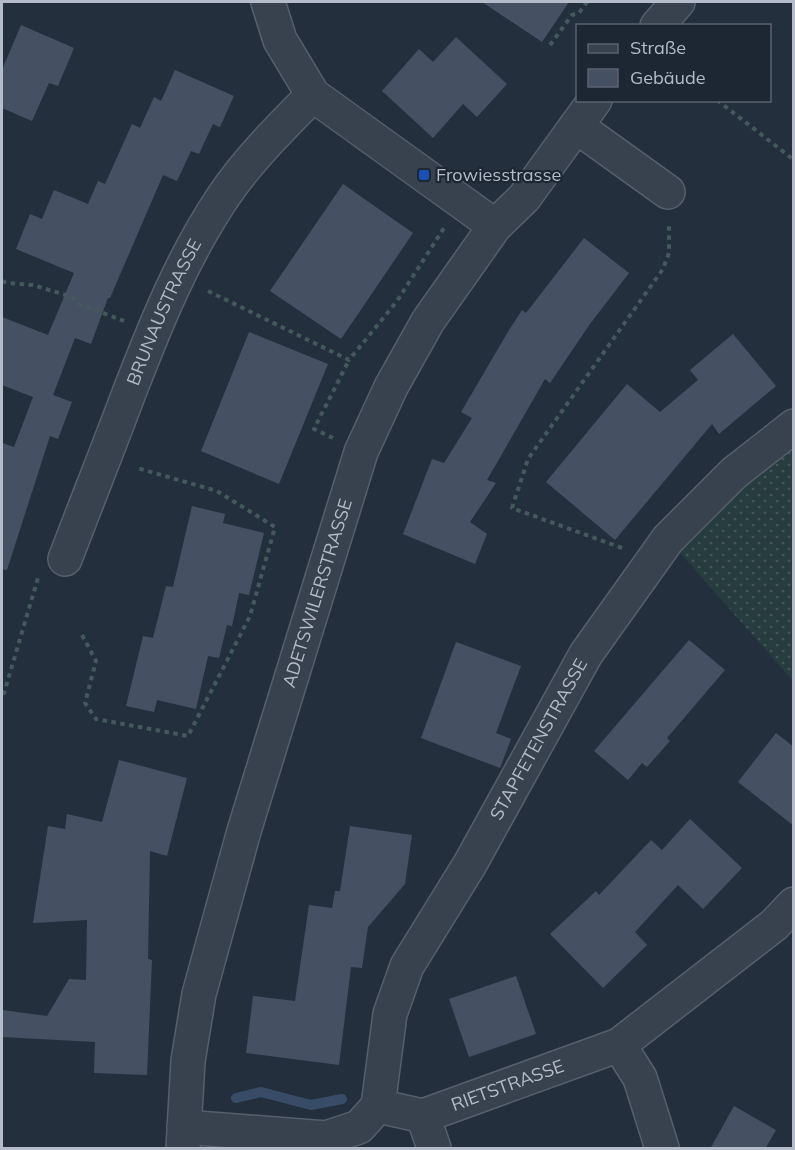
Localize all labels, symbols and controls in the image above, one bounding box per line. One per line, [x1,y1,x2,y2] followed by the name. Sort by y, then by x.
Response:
[576,24,771,102] legend
[630,36,686,59] text: Straße
[630,66,706,89] text: Gebäude
[436,163,561,186] place label: Frowiesstrasse
[417,168,431,182] marker: Frowiesstrasse
[121,235,206,388] street label: BRUNAUSTRASSE
[277,496,357,690] street label: ADETSWILERSTRASSE
[485,654,592,824] street label: STAPFETENSTRASSE
[448,1054,567,1116] street label: RIETSTRASSE

